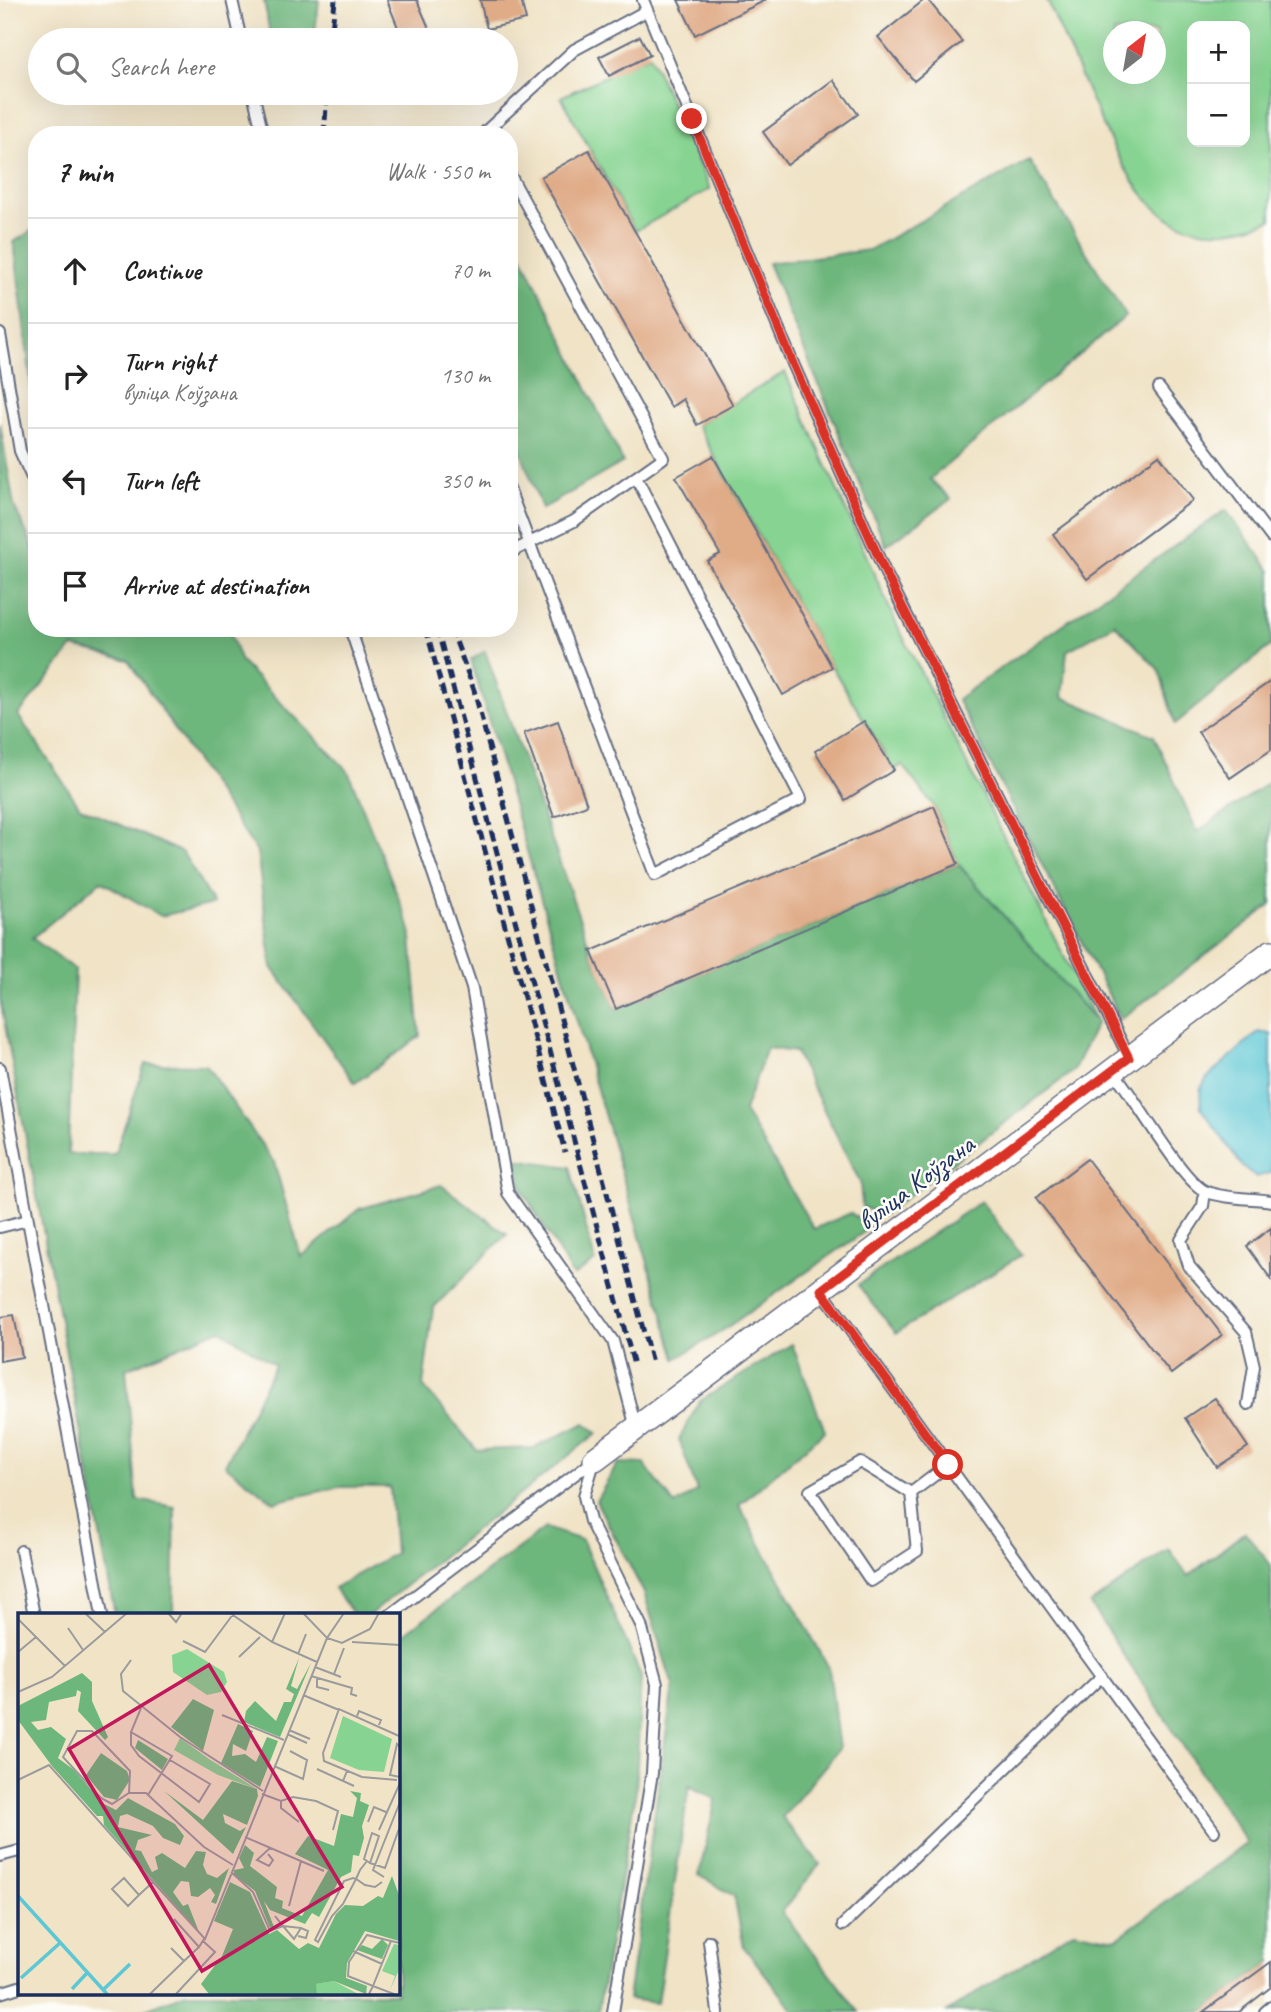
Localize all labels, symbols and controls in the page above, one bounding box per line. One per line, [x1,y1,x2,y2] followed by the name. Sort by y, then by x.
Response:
[1103,21,1166,84] north arrow
[1187,21,1250,147] map controls
[1187,21,1250,84] button: +
[28,28,518,105] search box
[52,48,90,86] icon: search
[108,50,214,83] text: Search here
[1187,84,1250,147] button: −
[676,103,707,134] route end
[56,153,113,191] text: 7 min
[386,157,490,186] text: Walk · 550 m
[56,252,94,290] icon: ahead
[123,254,201,287] text: Continue
[451,256,490,285] text: 70 m
[123,345,214,378] text: Turn right
[56,357,94,395] icon: right
[441,361,490,390] text: 130 m
[123,378,236,407] text: вуліца Коўзана
[56,462,94,500] icon: left
[123,464,198,497] text: Turn left
[441,466,490,495] text: 350 m
[56,567,94,605] icon: arrive
[123,569,309,602] text: Arrive at destination
[850,1126,983,1239] street label: вуліца Коўзана
[932,1449,963,1480] route start
[18,1613,399,1994] inset map

